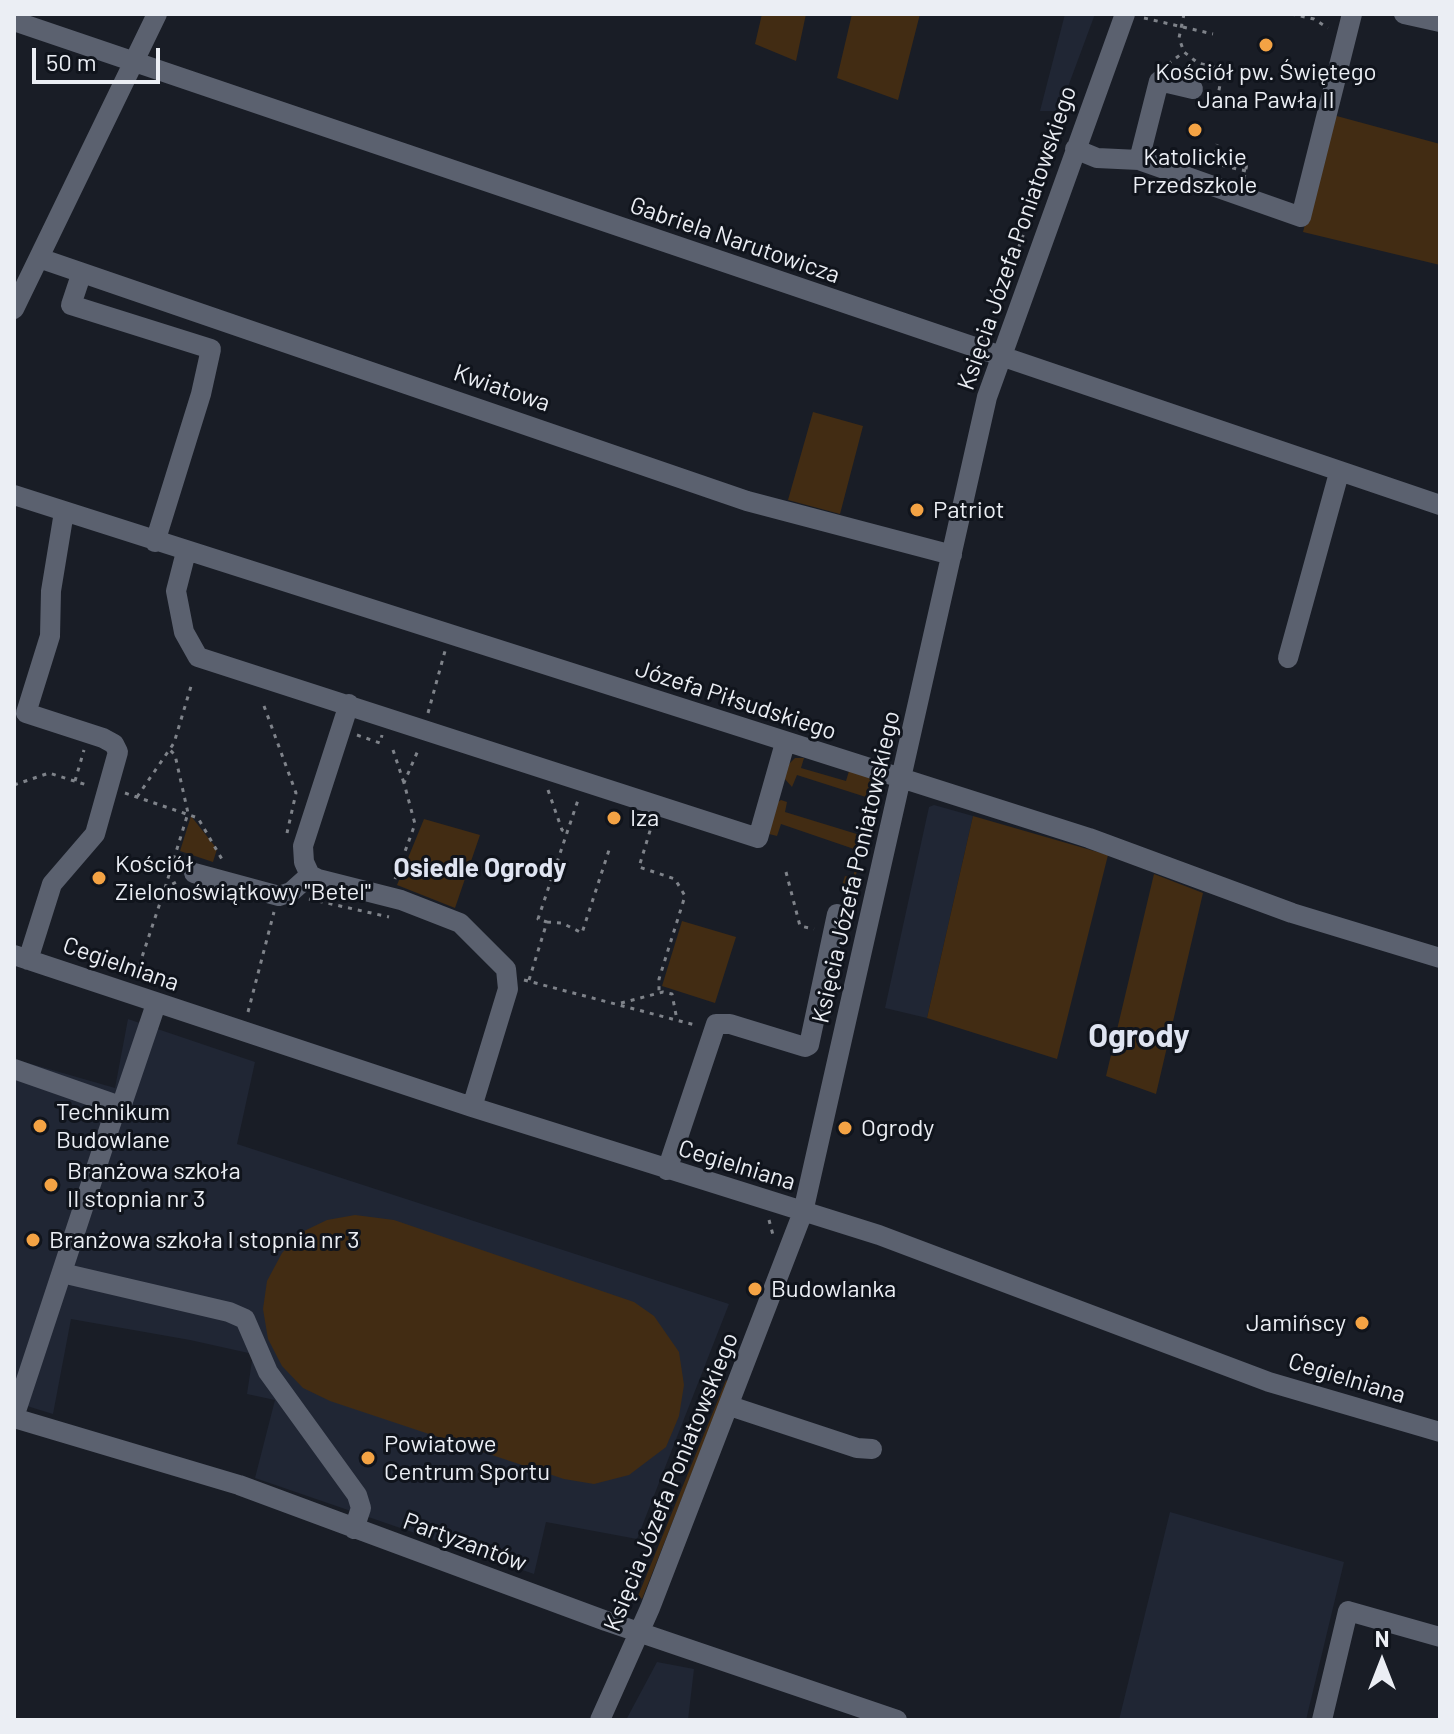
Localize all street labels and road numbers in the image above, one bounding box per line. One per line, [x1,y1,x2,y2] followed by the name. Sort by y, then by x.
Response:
[951,82,1083,394] street label: Księcia Józefa Poniatowskiego
[626,191,844,289] street label: Gabriela Narutowicza
[450,358,554,418] street label: Kwiatowa
[632,654,840,746] street label: Józefa Piłsudskiego
[806,708,906,1026] street label: Księcia Józefa Poniatowskiego
[59,931,183,997] street label: Cegielniana
[675,1134,799,1196] street label: Cegielniana
[598,1328,744,1636] street label: Księcia Józefa Poniatowskiego
[1285,1347,1409,1409] street label: Cegielniana
[399,1506,531,1578] street label: Partyzantów

